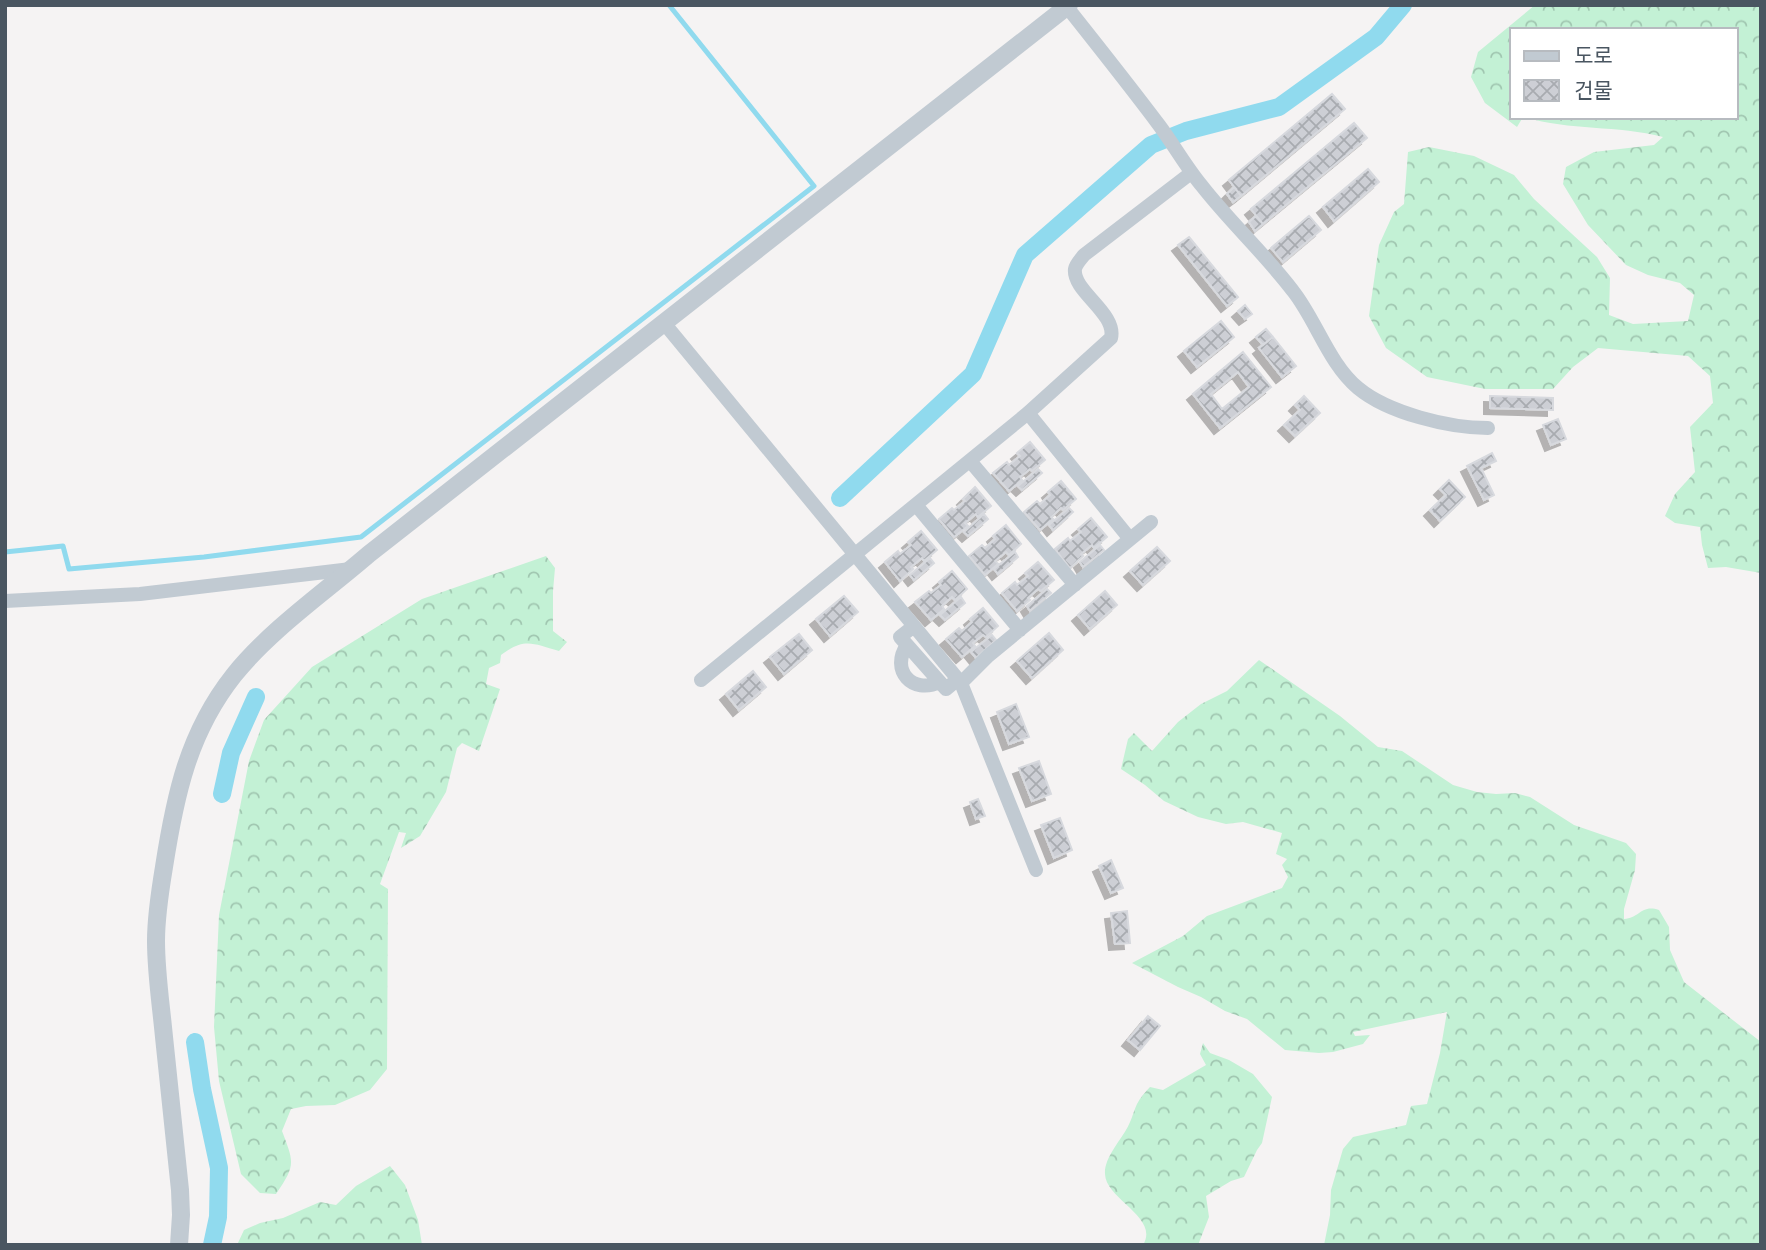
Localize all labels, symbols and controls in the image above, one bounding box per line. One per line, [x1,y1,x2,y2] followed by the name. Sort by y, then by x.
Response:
[1510,28,1738,119] legend
[1574,42,1613,67] text: 도로
[1574,77,1613,102] text: 건물

